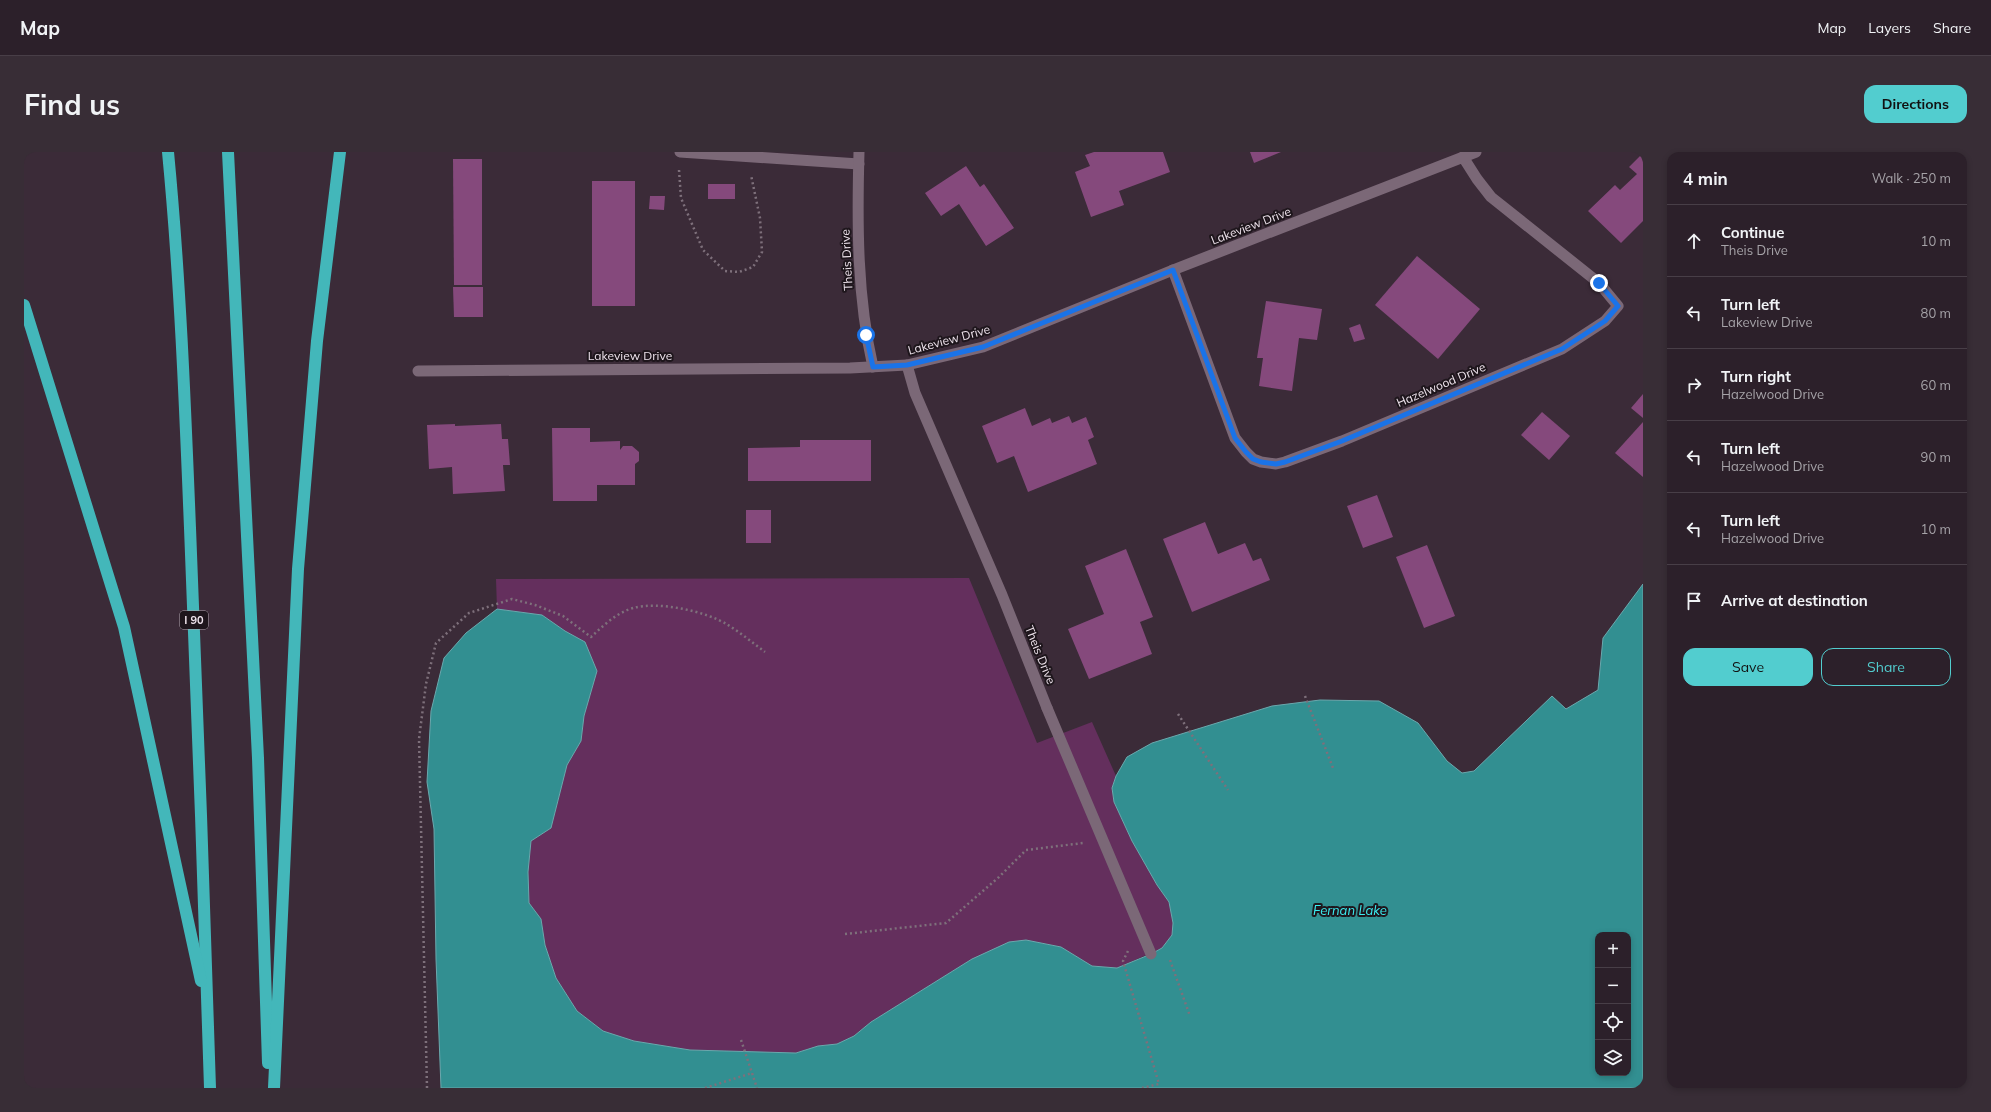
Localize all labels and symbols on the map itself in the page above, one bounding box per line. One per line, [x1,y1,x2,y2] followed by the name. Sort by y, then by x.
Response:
[1209,203,1293,248] street label: Lakeview Drive
[837,229,856,291] street label: Theis Drive
[1590,274,1608,292] route end
[906,321,992,358] street label: Lakeview Drive
[857,326,875,344] route start
[588,348,672,363] street label: Lakeview Drive
[1394,359,1488,410] street label: Hazelwood Drive
[180,611,208,629] road number: I 90
[1022,623,1059,686] street label: Theis Drive
[1313,902,1387,918] water label: Fernan Lake

